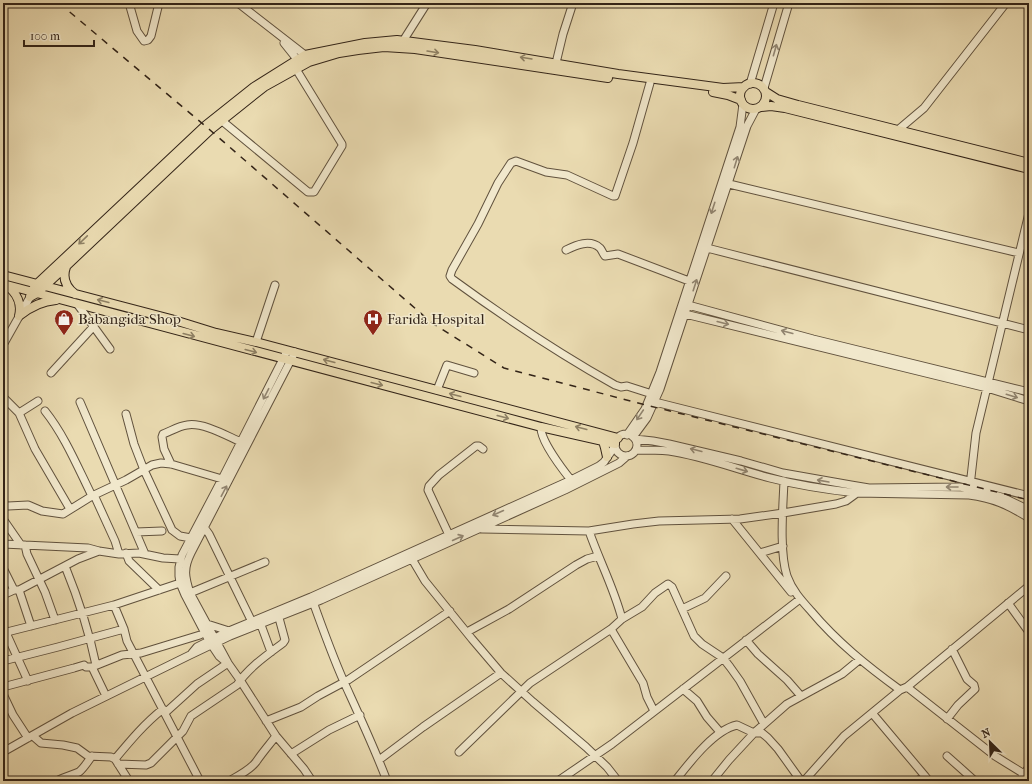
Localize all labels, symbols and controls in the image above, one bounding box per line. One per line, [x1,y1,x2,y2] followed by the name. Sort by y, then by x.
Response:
[24,22,94,48] scale bar
[30,29,60,43] text: 100 m
[772,44,779,57] one-way arrow
[426,48,439,56] one-way arrow
[519,54,532,62] one-way arrow
[733,156,740,169] one-way arrow
[709,202,717,214] one-way arrow
[78,235,88,245] one-way arrow
[692,279,699,292] one-way arrow
[97,297,110,304] one-way arrow
[53,308,75,336] shop icon: Babangida Shop
[362,308,384,336] hospital icon: Farida Hospital
[78,310,181,328] place label: Babangida Shop
[387,310,485,328] place label: Farida Hospital
[716,320,729,328] one-way arrow
[781,328,794,335] one-way arrow
[182,331,195,339] one-way arrow
[245,348,258,355] one-way arrow
[323,357,336,365] one-way arrow
[370,380,383,388] one-way arrow
[261,388,269,400] one-way arrow
[449,390,462,398] one-way arrow
[1006,393,1019,400] one-way arrow
[636,409,644,421] one-way arrow
[496,414,509,421] one-way arrow
[574,423,587,431] one-way arrow
[690,446,703,453] one-way arrow
[735,467,748,474] one-way arrow
[817,476,830,484] one-way arrow
[946,483,959,491] one-way arrow
[220,485,228,497] one-way arrow
[492,510,504,517] one-way arrow
[452,534,464,541] one-way arrow
[970,722,1010,762] north arrow
[980,725,993,741] text: N

